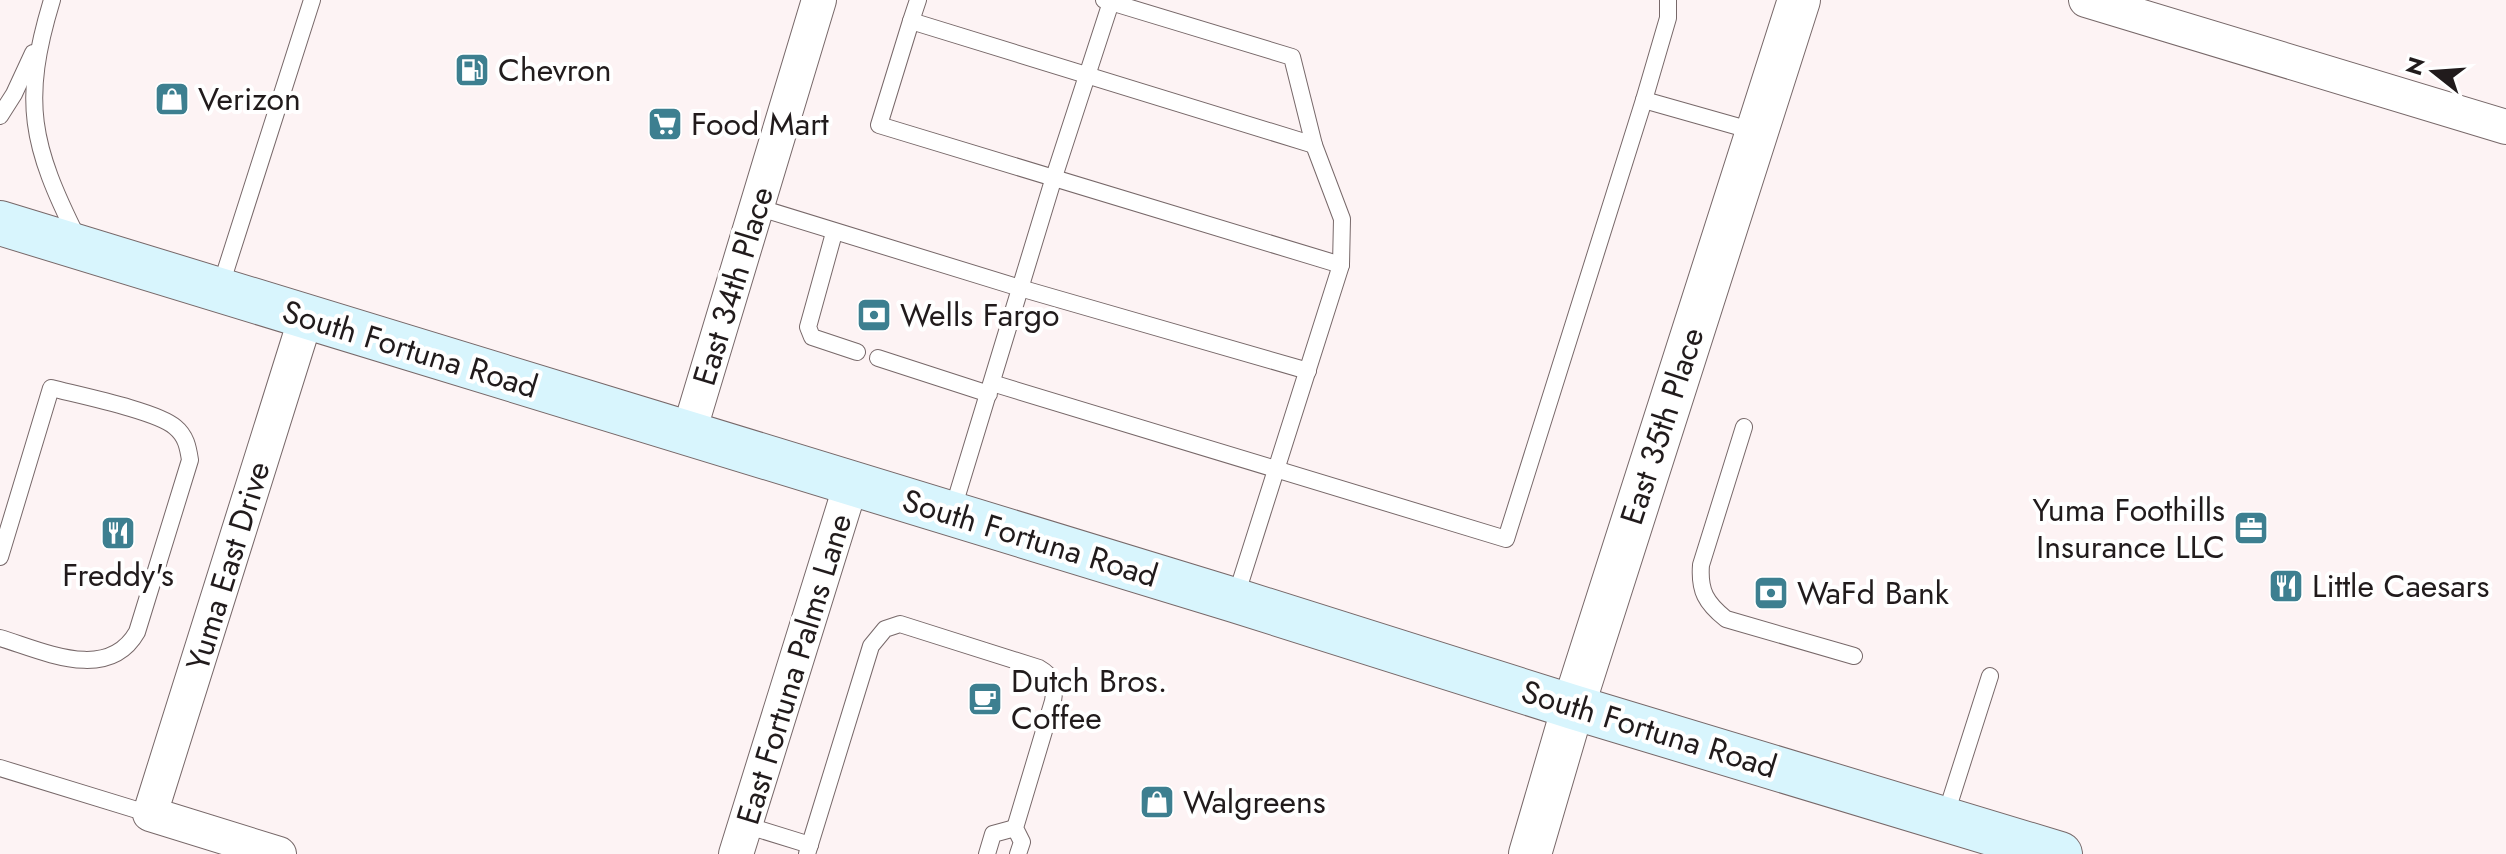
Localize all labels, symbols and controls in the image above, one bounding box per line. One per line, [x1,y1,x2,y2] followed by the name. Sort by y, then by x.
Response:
[2394,32,2474,112] north arrow
[498,47,612,93] place label: Chevron
[453,51,491,89] fuel station icon: Chevron
[2397,53,2433,79] text: N
[198,76,301,122] place label: Verizon
[153,80,191,118] shop icon: Verizon
[691,101,829,147] place label: Food Mart
[646,105,684,143] supermarket icon: Food Mart
[681,181,785,391] street label: East 34th Place
[277,288,543,410] street label: South Fortuna Road
[900,292,1059,338] place label: Wells Fargo
[855,296,893,334] bank icon: Wells Fargo
[1608,321,1716,531] street label: East 35th Place
[174,456,282,676] street label: Yuma East Drive
[897,477,1163,599] street label: South Fortuna Road
[2032,487,2225,570] place label: Yuma Foothills Insurance LLC
[725,508,863,830] street label: East Fortuna Palms Lane
[2232,509,2270,547] office icon: Yuma Foothills Insurance LLC
[99,514,137,552] restaurant icon: Freddy's
[62,552,174,598] place label: Freddy's
[2312,563,2489,609] place label: Little Caesars
[2267,567,2305,605] restaurant icon: Little Caesars
[1797,570,1950,616] place label: WaFd Bank
[1752,574,1790,612] bank icon: WaFd Bank
[1011,658,1167,741] place label: Dutch Bros. Coffee
[1516,668,1782,790] street label: South Fortuna Road
[966,680,1004,718] cafe icon: Dutch Bros. Coffee
[1183,779,1326,825] place label: Walgreens
[1138,783,1176,821] shop icon: Walgreens

